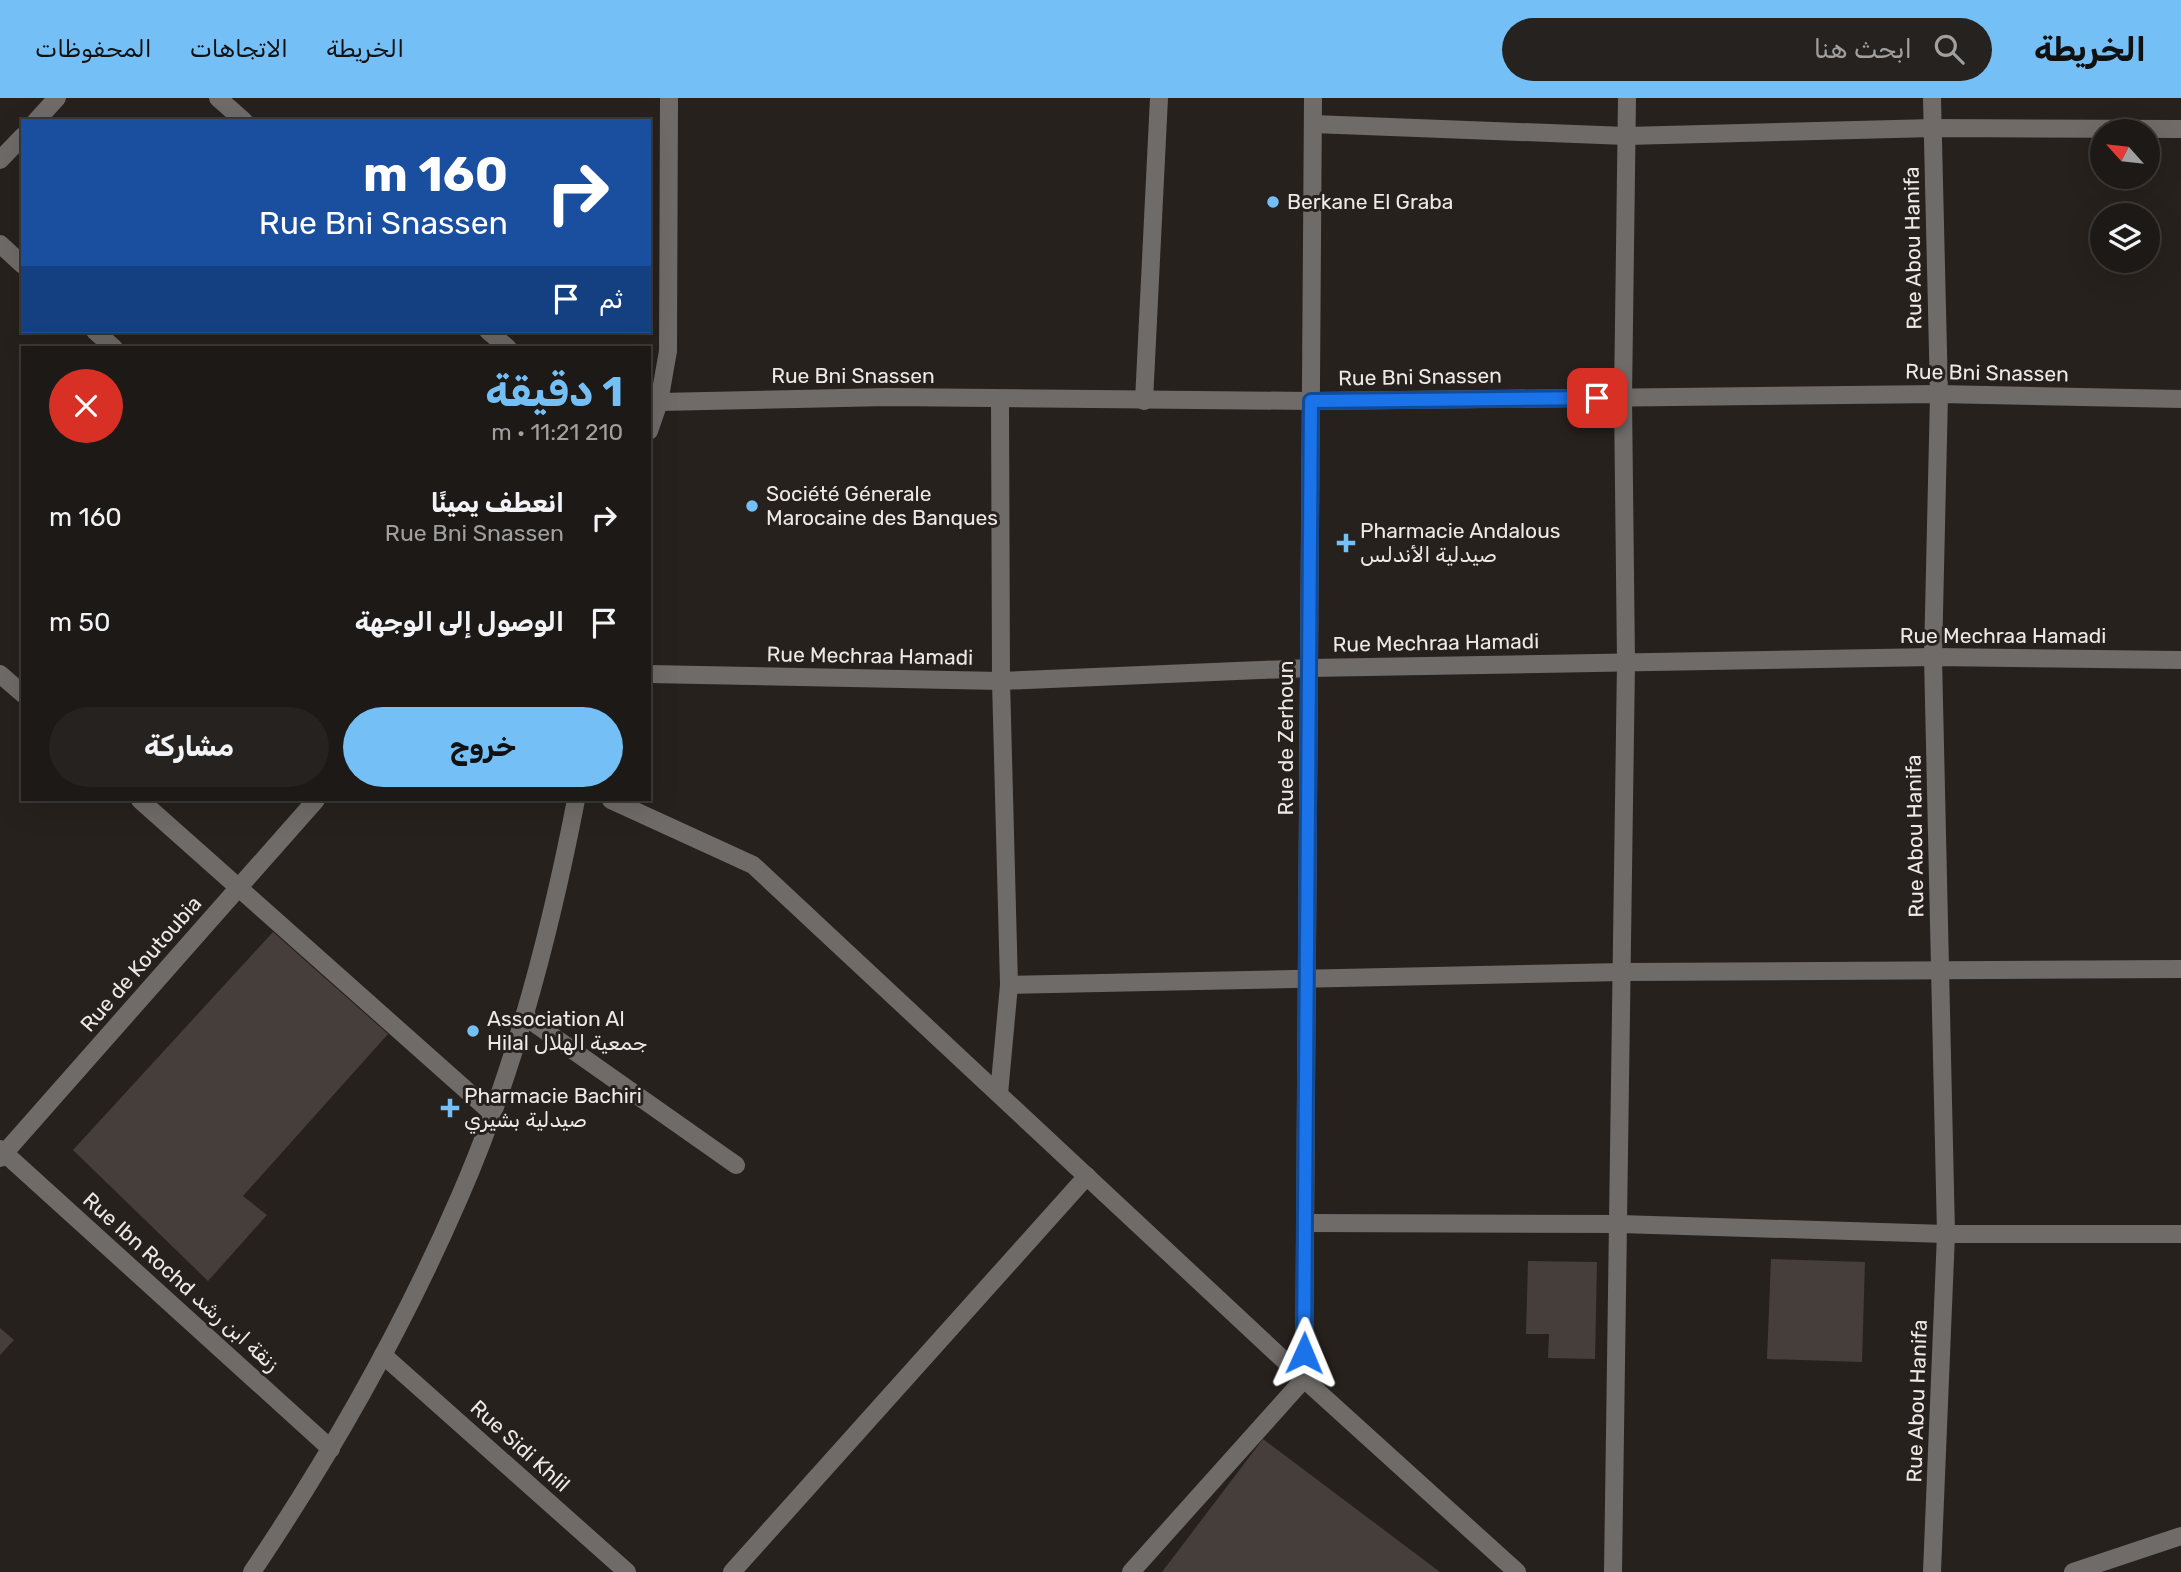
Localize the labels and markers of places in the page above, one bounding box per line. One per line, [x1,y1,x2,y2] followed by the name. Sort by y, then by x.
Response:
[1287,189,1453,214] place label: Berkane El Graba
[1265,194,1281,210] marker: Berkane El Graba
[1567,368,1627,428] pin
[766,481,998,530] place label: Société Génerale Marocaine des Banques
[744,498,760,514] marker: Société Génerale Marocaine des Banques
[1360,518,1561,567] place label: Pharmacie Andalous صيدلية الأندلس
[1338,535,1354,551] marker: Pharmacie Andalous صيدلية الأندلس
[487,1006,647,1055] place label: Association Al Hilal جمعية الهلال
[465,1023,481,1039] marker: Association Al Hilal جمعية الهلال
[464,1083,642,1134] place label: Pharmacie Bachiri صيدلية بشيري
[442,1100,458,1116] marker: Pharmacie Bachiri صيدلية بشيري

